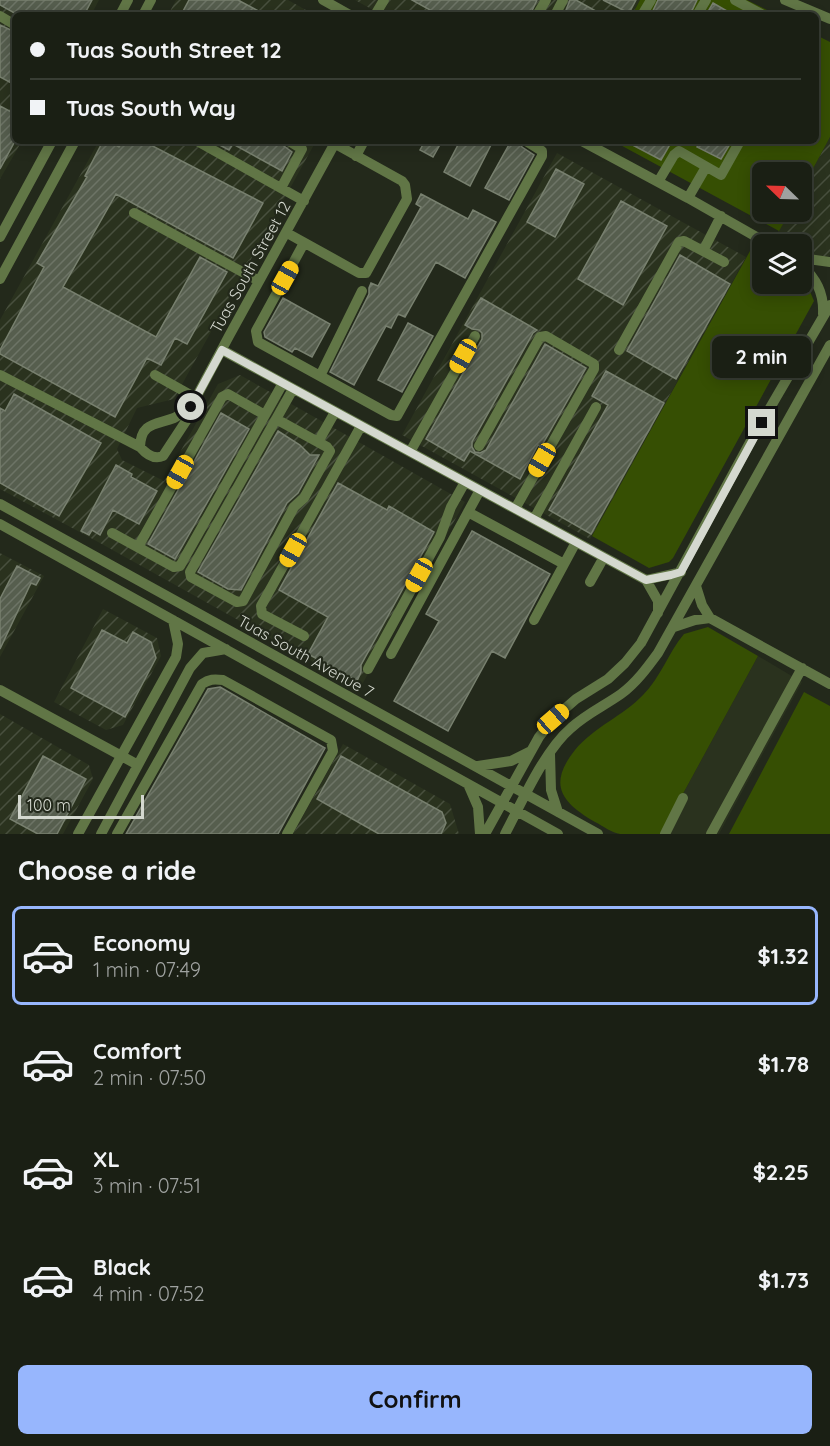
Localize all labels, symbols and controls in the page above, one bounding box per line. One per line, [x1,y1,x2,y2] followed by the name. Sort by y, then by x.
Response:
[66,36,282,64] text: Tuas South Street 12
[66,94,236,122] text: Tuas South Way
[752,162,812,222] north arrow
[752,162,812,294] map controls
[205,197,295,337] street label: Tuas South Street 12
[752,234,812,294] button: layers
[268,258,302,298] car
[446,336,480,376] car
[712,336,812,378] callout: 2 min
[735,344,788,369] text: 2 min
[177,393,204,420] route start
[748,409,775,436] route end
[525,440,559,480] car
[163,452,197,492] car
[276,530,310,570] car
[402,555,436,595] car
[235,610,377,702] street label: Tuas South Avenue 7
[534,700,572,738] car
[18,792,144,820] scale bar
[27,795,71,815] text: 100 m
[18,853,196,887] text: Choose a ride
[21,929,75,983] icon: car
[93,929,191,957] text: Economy
[757,942,809,970] text: $1.32
[93,957,201,982] text: 1 min · 07:49
[21,1037,75,1091] icon: car
[93,1037,182,1065] text: Comfort
[758,1050,809,1078] text: $1.78
[93,1065,206,1090] text: 2 min · 07:50
[21,1145,75,1199] icon: car
[93,1145,120,1173] text: XL
[753,1158,809,1186] text: $2.25
[93,1173,201,1198] text: 3 min · 07:51
[21,1253,75,1307] icon: car
[93,1253,151,1281] text: Black
[758,1266,809,1294] text: $1.73
[93,1281,205,1306] text: 4 min · 07:52
[18,1365,812,1434] button: Confirm

